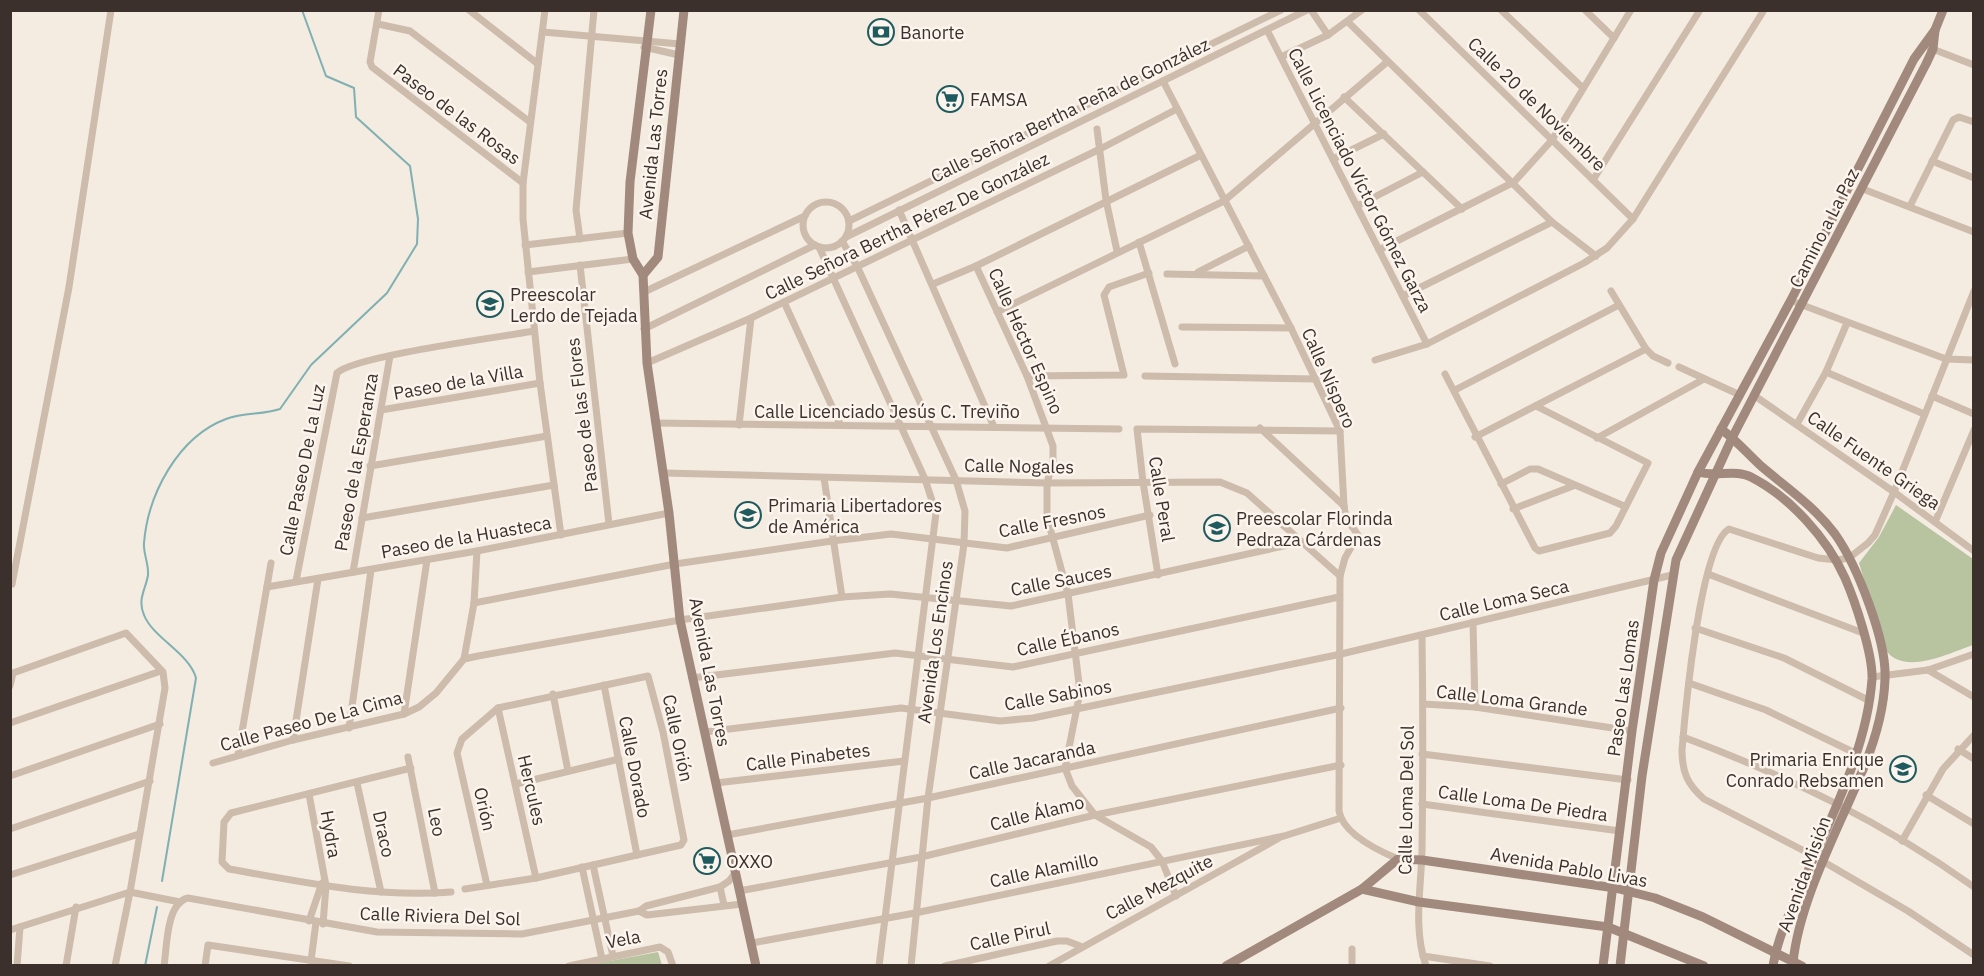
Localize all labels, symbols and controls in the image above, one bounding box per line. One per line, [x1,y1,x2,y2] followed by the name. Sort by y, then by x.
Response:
[866,17,896,47] bank icon: Banorte
[900,21,965,44] place label: Banorte
[927,32,1213,188] street label: Calle Señora Bertha Peña de González
[1463,32,1611,176] street label: Calle 20 de Noviembre
[1283,44,1437,317] street label: Calle Licenciado Víctor Gómez Garza
[389,59,525,169] street label: Paseo de las Rosas
[634,68,672,220] street label: Avenida Las Torres
[935,84,965,114] supermarket icon: FAMSA
[970,88,1028,111] place label: FAMSA
[761,147,1053,305] street label: Calle Señora Bertha Pérez De González
[1784,164,1864,292] street label: Camino a La Paz
[983,264,1069,418] street label: Calle Héctor Espino
[510,283,638,327] place label: Preescolar Lerdo de Tejada
[475,289,505,319] school or university icon: Preescolar Lerdo de Tejada
[1297,324,1361,432] street label: Calle Níspero
[561,336,603,494] street label: Paseo de las Flores
[391,359,525,405] street label: Paseo de la Villa
[329,371,383,553] street label: Paseo de la Esperanza
[274,382,330,558] street label: Calle Paseo De La Luz
[754,400,1020,423] street label: Calle Licenciado Jesús C. Treviño
[1803,405,1945,515] street label: Calle Fuente Griega
[964,454,1074,478] street label: Calle Nogales
[1144,455,1180,543] street label: Calle Peral
[768,494,942,538] place label: Primaria Libertadores de América
[997,499,1107,543] street label: Calle Fresnos
[733,500,763,530] school or university icon: Primaria Libertadores de América
[1236,507,1393,551] place label: Preescolar Florinda Pedraza Cárdenas
[379,511,553,563] street label: Paseo de la Huasteca
[1202,513,1232,543] school or university icon: Preescolar Florinda Pedraza Cárdenas
[912,559,958,725] street label: Avenida Los Encinos
[1008,559,1114,601] street label: Calle Sauces
[1437,574,1571,626] street label: Calle Loma Seca
[684,595,736,749] street label: Avenida Las Torres
[1015,617,1121,661] street label: Calle Ébanos
[1602,618,1644,758] street label: Paseo Las Lomas
[1002,674,1114,716] street label: Calle Sabinos
[1435,679,1589,721] street label: Calle Loma Grande
[217,685,405,756] street label: Calle Paseo De La Cima
[658,692,698,784] street label: Calle Orión
[614,714,656,820] street label: Calle Dorado
[1393,725,1419,875] street label: Calle Loma Del Sol
[967,735,1098,785] street label: Calle Jacaranda
[745,738,871,776] street label: Calle Pinabetes
[1726,748,1884,792] place label: Primaria Enrique Conrado Rebsamen
[513,752,551,828] street label: Hercules
[1888,754,1918,784] school or university icon: Primaria Enrique Conrado Rebsamen
[1437,780,1610,826] street label: Calle Loma De Piedra
[469,785,501,833] street label: Orión
[987,790,1087,836] street label: Calle Álamo
[423,806,451,838] street label: Leo
[315,808,347,860] street label: Hydra
[368,809,400,859] street label: Draco
[1772,813,1836,935] street label: Avenida Misión
[1489,842,1649,892] street label: Avenida Pablo Livas
[692,846,722,876] supermarket icon: OXXO
[987,847,1101,893] street label: Calle Alamillo
[1101,849,1217,925] street label: Calle Mezquite
[726,850,773,873] place label: OXXO
[359,902,521,930] street label: Calle Riviera Del Sol
[968,916,1052,956] street label: Calle Pirul
[604,924,643,954] street label: Vela

